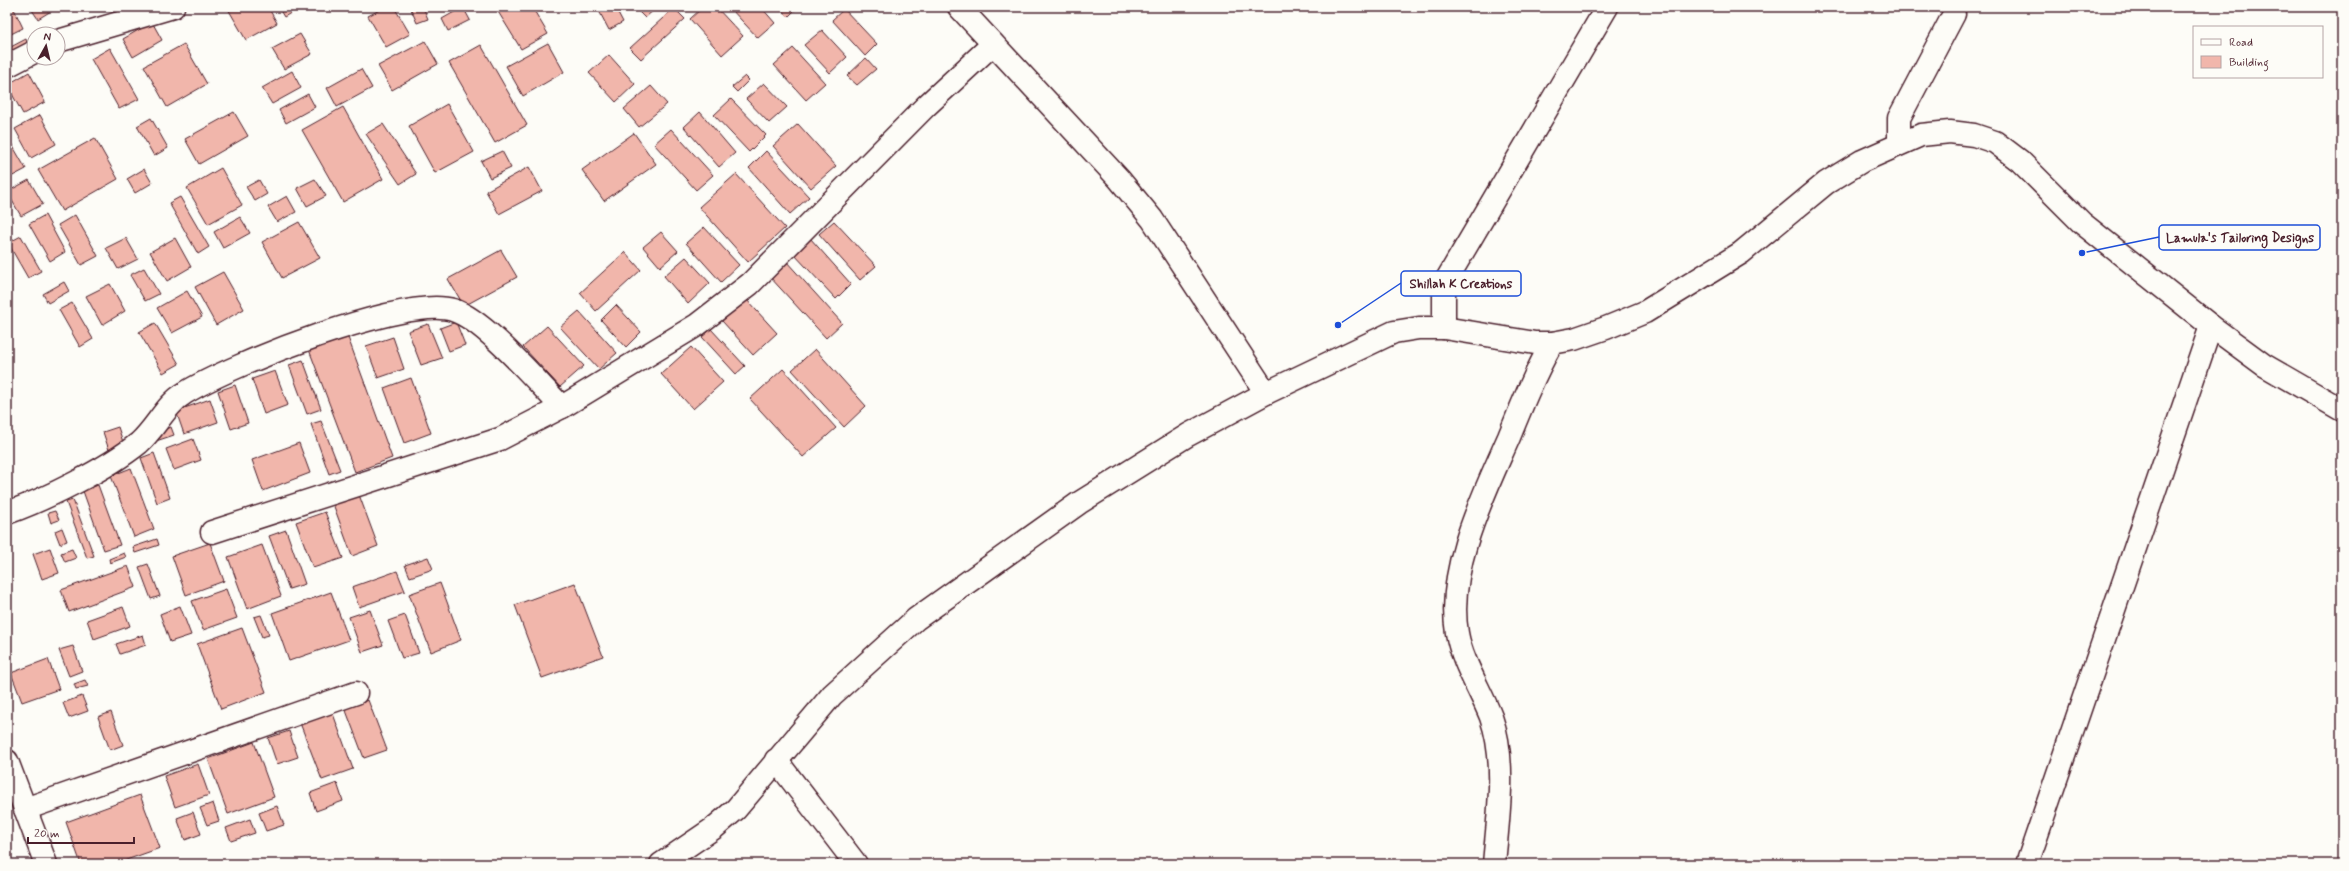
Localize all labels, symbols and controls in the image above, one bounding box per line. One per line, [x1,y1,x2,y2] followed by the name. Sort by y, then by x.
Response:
[26,26,66,66] north arrow
[2193,26,2323,78] legend
[43,30,52,45] text: N
[2229,35,2253,51] text: Road
[2229,55,2269,72] text: Building
[2159,225,2320,250] callout: Lamula's Tailoring Designs
[2166,230,2314,249] text: Lamula's Tailoring Designs
[1401,271,1521,296] callout: Shillah K Creations
[1410,276,1513,293] text: Shillah K Creations
[28,819,134,845] scale bar
[34,826,60,842] text: 20 m

